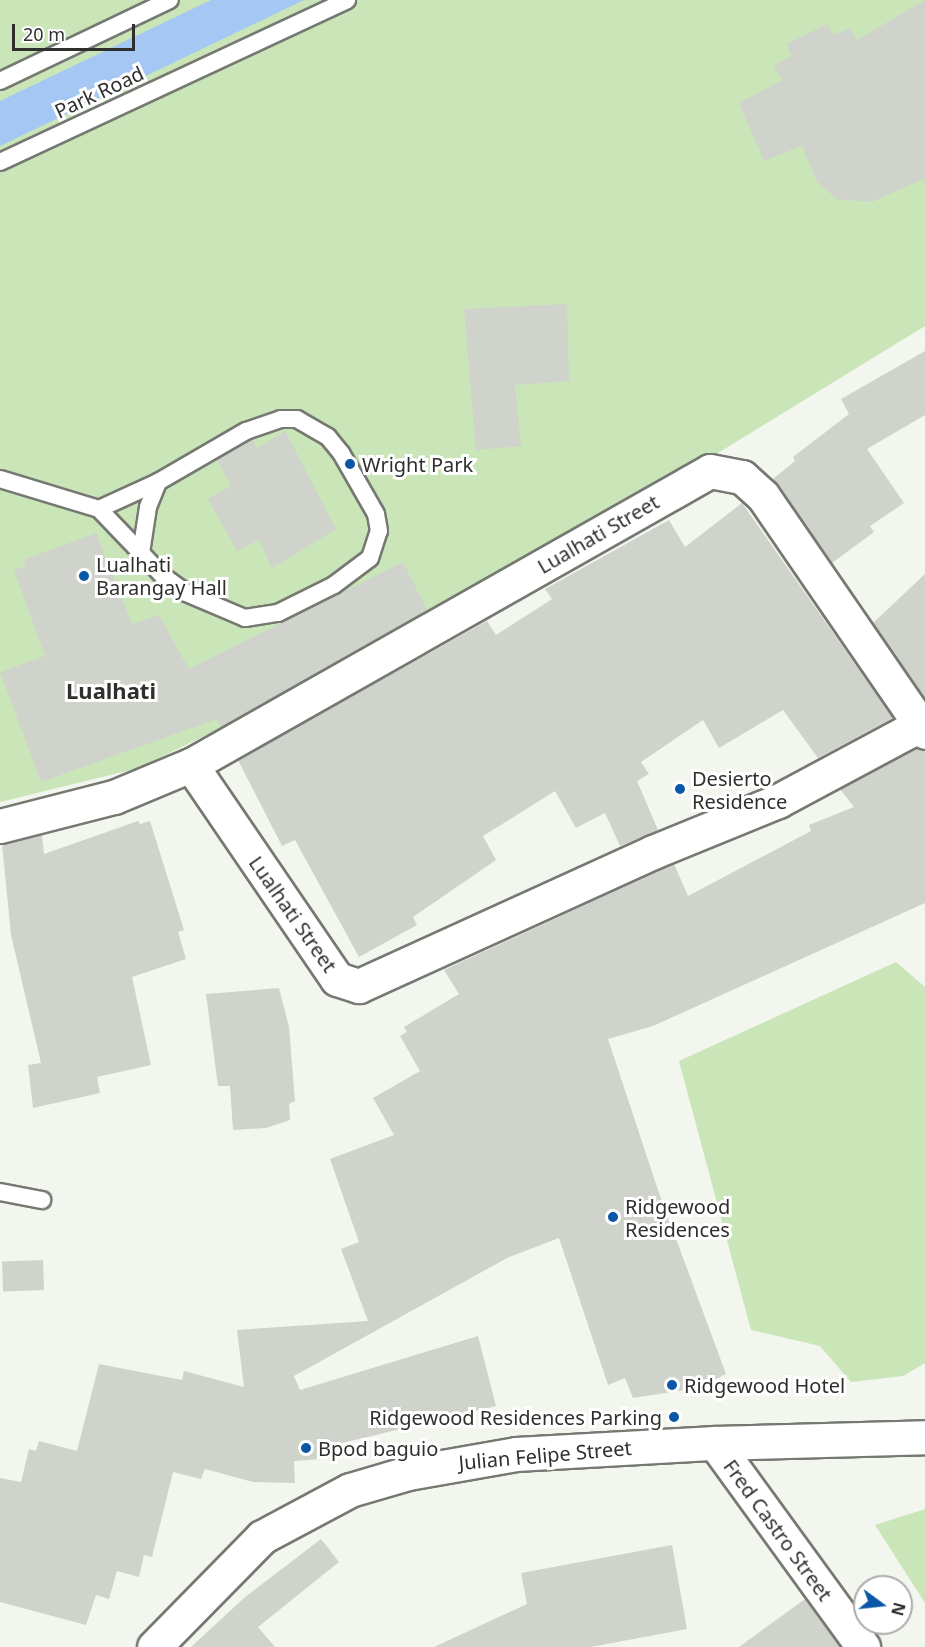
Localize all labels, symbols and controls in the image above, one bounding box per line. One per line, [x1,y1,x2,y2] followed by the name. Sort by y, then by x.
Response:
[15,12,138,50] scale bar
[23,22,65,46] text: 20 m
[51,61,147,123] street label: Park Road
[362,452,473,476] place label: Wright Park
[343,457,357,471] marker: Wright Park
[533,490,663,578] street label: Lualhati Street
[96,552,227,599] place label: Lualhati Barangay Hall
[77,569,91,583] marker: Lualhati Barangay Hall
[66,678,156,704] district label: Lualhati
[692,766,787,813] place label: Desierto Residence
[673,782,687,796] marker: Desierto Residence
[244,851,342,977] street label: Lualhati Street
[625,1194,730,1241] place label: Ridgewood Residences
[606,1210,620,1224] marker: Ridgewood Residences
[684,1373,845,1397] place label: Ridgewood Hotel
[665,1378,679,1392] marker: Ridgewood Hotel
[369,1405,662,1429] place label: Ridgewood Residences Parking
[667,1410,681,1424] marker: Ridgewood Residences Parking
[458,1435,632,1475] street label: Julian Felipe Street
[318,1436,438,1460] place label: Bpod baguio
[299,1441,313,1455] marker: Bpod baguio
[719,1455,837,1605] street label: Fred Castro Street
[853,1575,913,1635] north arrow
[886,1600,911,1618] text: N

